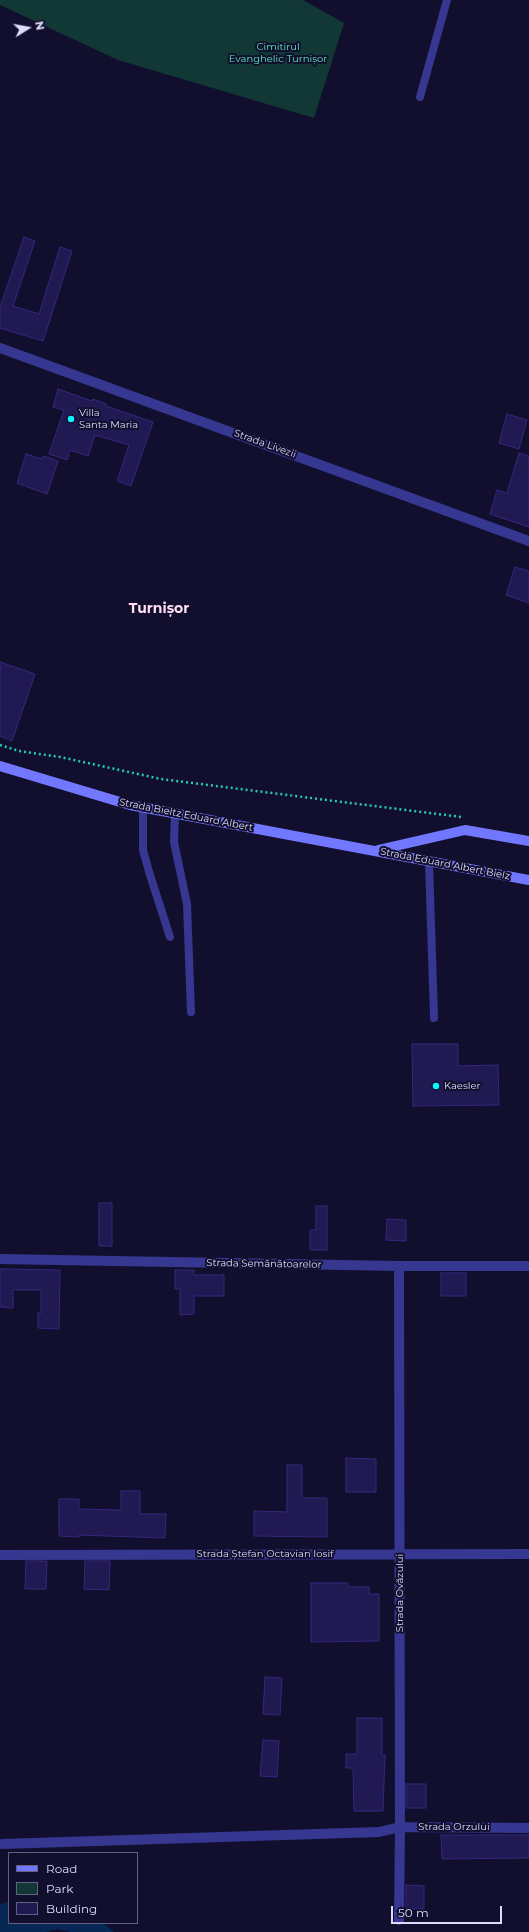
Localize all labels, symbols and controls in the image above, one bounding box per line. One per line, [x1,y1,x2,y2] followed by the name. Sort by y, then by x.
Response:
[8,8,48,48] north arrow
[32,20,47,31] text: N
[229,41,327,64] park label: Cimitirul Evanghelic Turnișor
[79,407,138,430] place label: Villa Santa Maria
[66,414,76,424] marker: Villa Santa Maria
[232,427,298,461] street label: Strada Livezii
[129,601,189,617] district label: Turnișor
[118,796,254,834] street label: Strada Bieltz Eduard Albert
[379,846,511,882] street label: Strada Eduard Albert Bielz
[444,1080,481,1092] place label: Kaesler
[431,1081,441,1091] marker: Kaesler
[206,1257,322,1271] street label: Strada Semănătoarelor
[196,1548,334,1560] street label: Strada Ștefan Octavian Iosif
[394,1554,406,1632] street label: Strada Ovăzului
[418,1821,490,1833] street label: Strada Orzului
[8,1852,138,1924] legend
[46,1861,77,1876] text: Road
[46,1881,73,1896] text: Park
[393,1898,504,1924] scale bar
[46,1901,97,1916] text: Building
[398,1905,429,1920] text: 50 m

